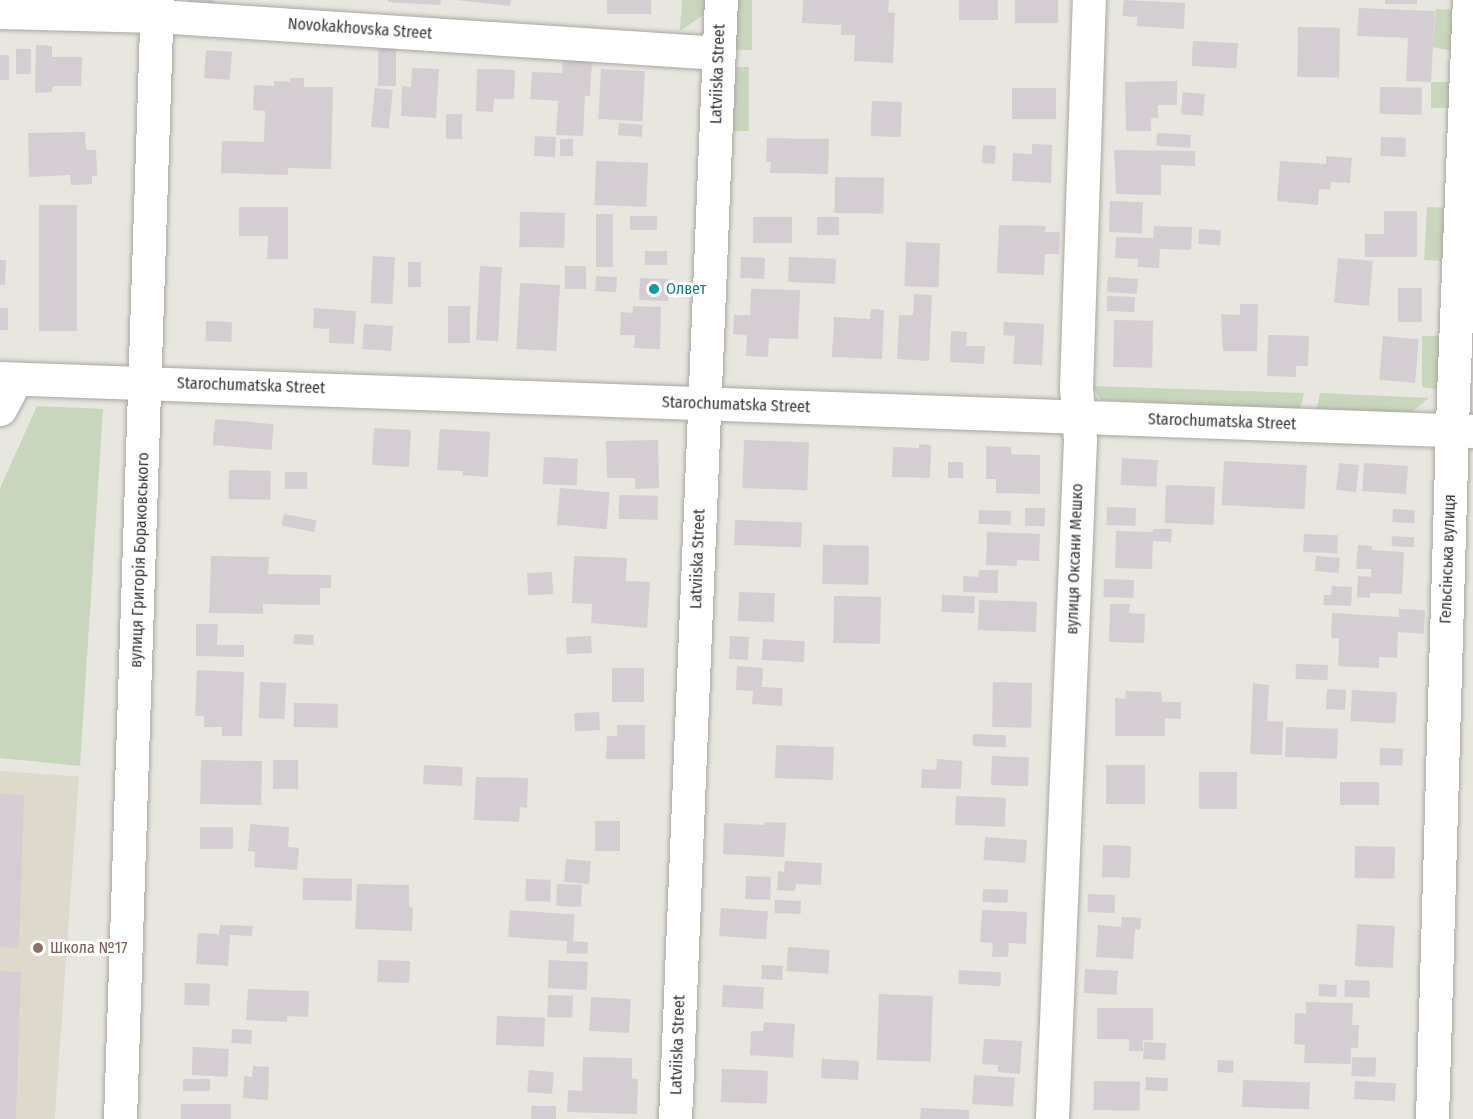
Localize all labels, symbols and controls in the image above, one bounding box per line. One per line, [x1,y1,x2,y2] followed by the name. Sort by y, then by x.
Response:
[287,14,433,44] street label: Novokakhovska Street
[707,24,729,124] street label: Latviiska Street
[666,279,706,299] place label: Олвет
[647,282,661,296] marker: Олвет
[176,374,326,398] street label: Starochumatska Street
[661,393,811,417] street label: Starochumatska Street
[1147,410,1297,434] street label: Starochumatska Street
[127,452,153,668] street label: вулиця Григорія Бораковського
[1063,483,1087,635] street label: вулиця Оксани Мешко
[1436,494,1460,624] street label: Гельсінська вулиця
[687,509,709,609] street label: Latviiska Street
[50,938,127,958] place label: Школа №17
[31,941,45,955] marker: Школа №17
[667,995,689,1095] street label: Latviiska Street

